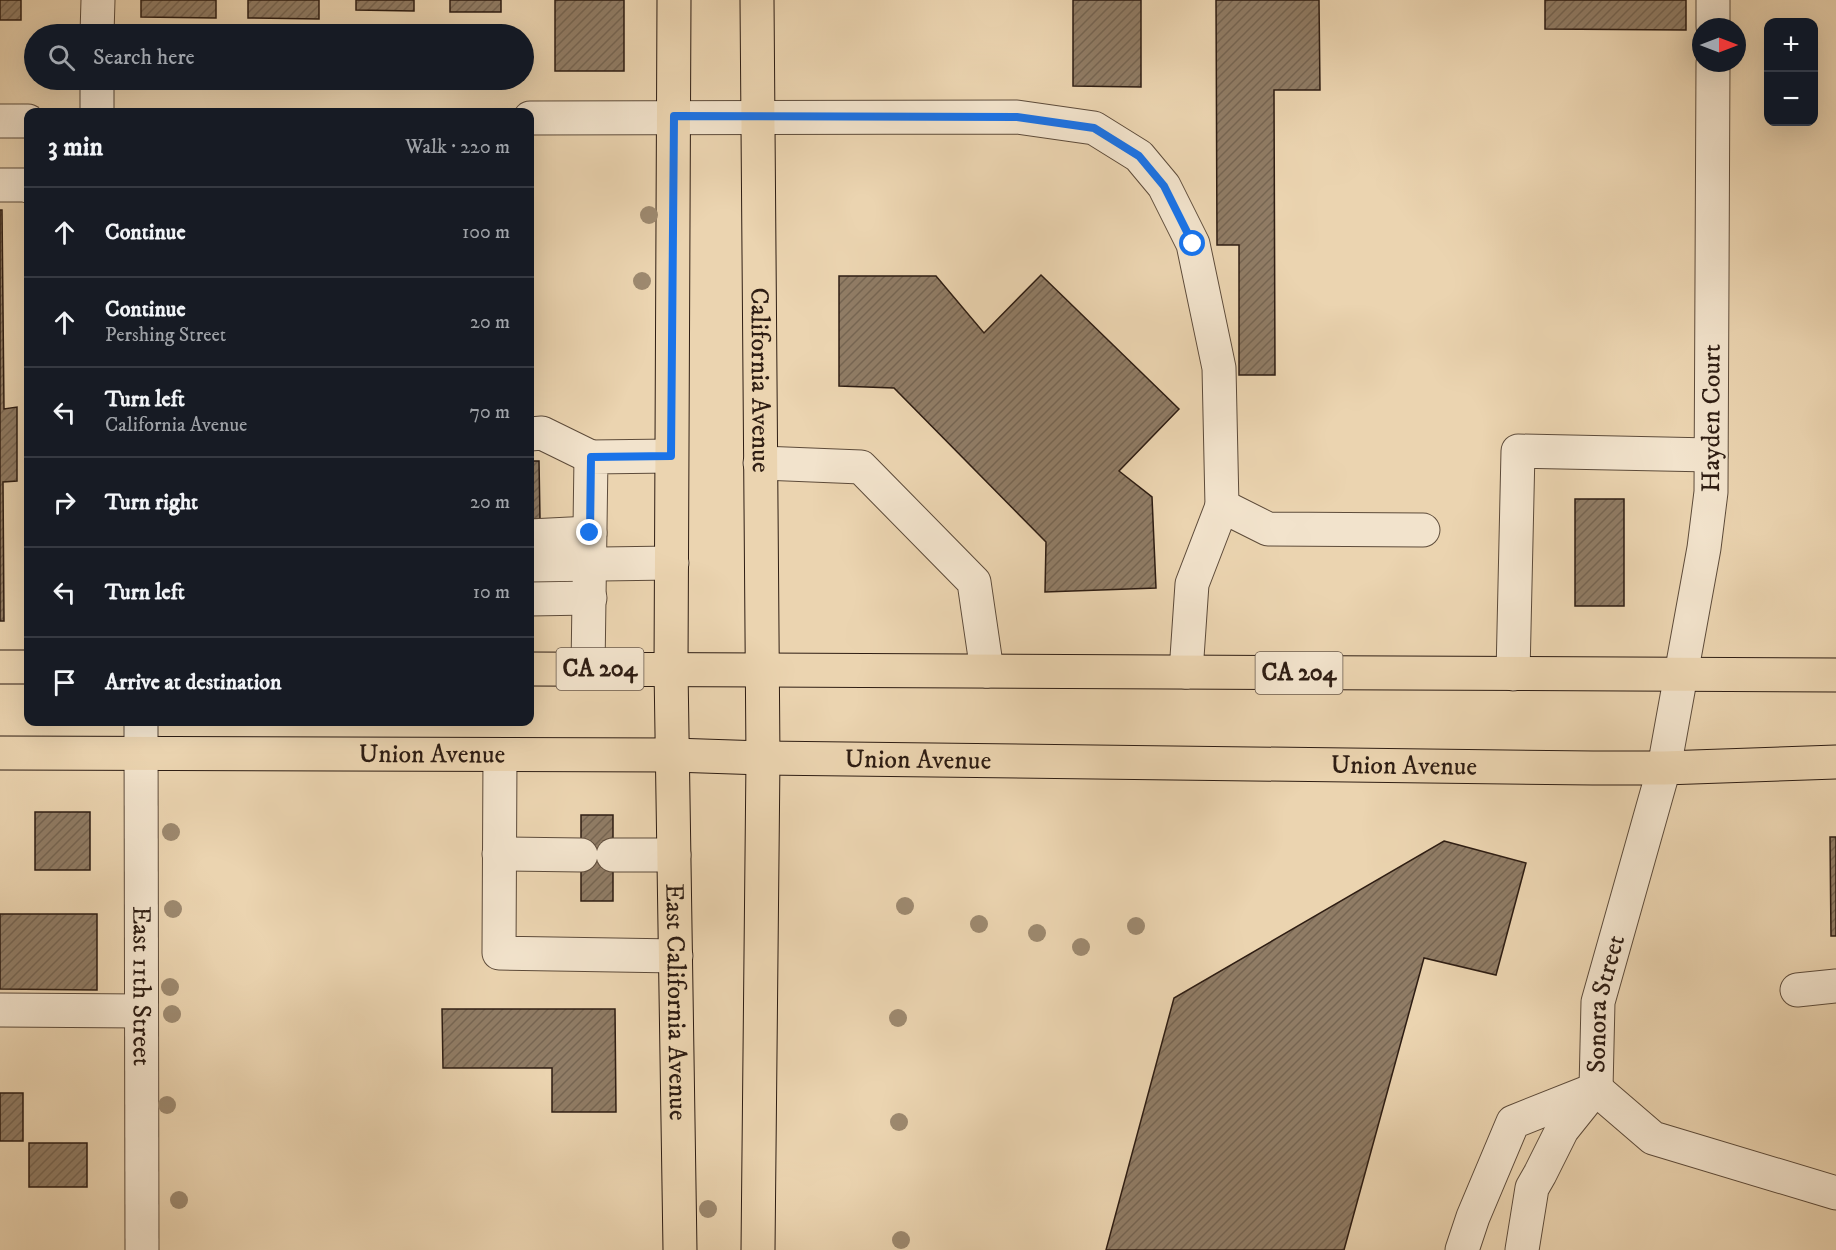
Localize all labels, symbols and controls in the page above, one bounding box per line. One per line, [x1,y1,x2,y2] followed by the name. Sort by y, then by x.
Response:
[1692,18,1746,72] north arrow
[1764,18,1818,126] map controls
[1764,18,1818,72] button: +
[24,24,534,90] search box
[45,41,78,74] icon: search
[93,44,195,71] text: Search here
[1764,72,1818,126] button: −
[48,131,103,164] text: 3 min
[405,135,510,160] text: Walk · 220 m
[48,216,81,249] icon: ahead
[105,219,186,246] text: Continue
[462,220,510,245] text: 100 m
[1179,230,1205,256] route start
[743,287,777,473] street label: California Avenue
[105,296,186,323] text: Continue
[48,306,81,339] icon: ahead
[470,310,510,335] text: 20 m
[105,323,226,348] text: Pershing Street
[1694,344,1728,492] street label: Hayden Court
[105,386,185,413] text: Turn left
[48,396,81,429] icon: left
[469,400,510,425] text: 70 m
[105,413,247,438] text: California Avenue
[48,486,81,519] icon: right
[105,489,198,516] text: Turn right
[470,490,510,515] text: 20 m
[576,519,602,545] route end
[48,576,81,609] icon: left
[105,579,185,606] text: Turn left
[473,580,510,605] text: 10 m
[556,648,644,690] road number: CA 204
[1256,652,1342,694] road number: CA 204
[48,666,81,699] icon: arrive
[105,669,282,696] text: Arrive at destination
[359,738,505,771] street label: Union Avenue
[844,742,991,777] street label: Union Avenue
[1330,748,1477,783] street label: Union Avenue
[658,883,694,1121] street label: East California Avenue
[125,906,158,1066] street label: East 11th Street
[1580,931,1633,1073] street label: Sonora Street

